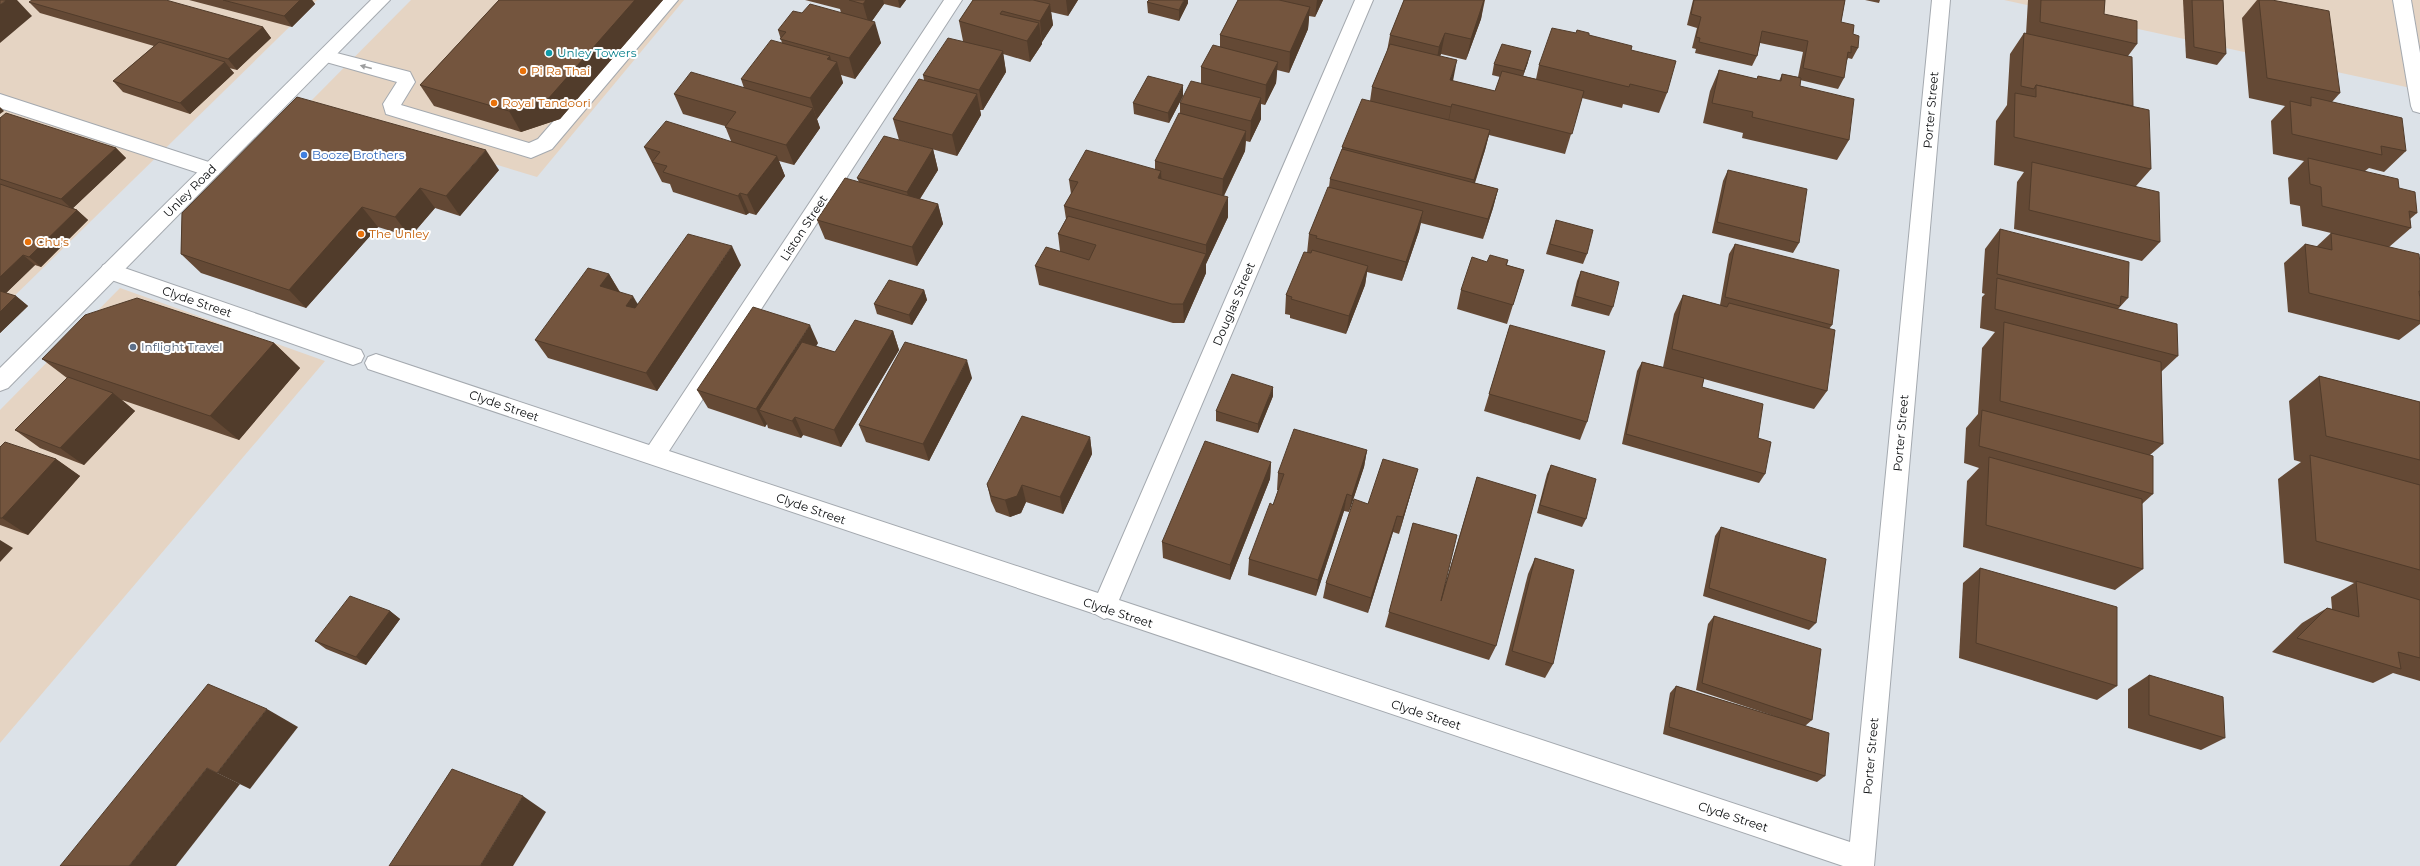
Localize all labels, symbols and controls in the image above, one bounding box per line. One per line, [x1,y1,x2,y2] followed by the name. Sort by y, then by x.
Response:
[557,45,637,60] place label: Unley Towers
[544,48,554,58] marker: Unley Towers
[531,63,590,78] place label: Pi Ra Thai
[360,64,372,70] one-way arrow
[518,66,528,76] marker: Pi Ra Thai
[1920,71,1941,149] street label: Porter Street
[502,95,591,110] place label: Royal Tandoori
[489,98,499,108] marker: Royal Tandoori
[312,147,405,162] place label: Booze Brothers
[299,150,309,160] marker: Booze Brothers
[160,161,219,220] street label: Unley Road
[777,192,831,264] street label: Liston Street
[369,226,429,241] place label: The Unley
[356,229,366,239] marker: The Unley
[36,234,69,249] place label: Chu's
[23,237,33,247] marker: Chu's
[1209,260,1258,348] street label: Douglas Street
[160,283,234,321] street label: Clyde Street
[141,339,222,354] place label: Inflight Travel
[128,342,138,352] marker: Inflight Travel
[467,387,541,425] street label: Clyde Street
[1890,394,1911,472] street label: Porter Street
[774,490,848,528] street label: Clyde Street
[1081,594,1155,631] street label: Clyde Street
[1389,696,1463,733] street label: Clyde Street
[1860,717,1881,795] street label: Porter Street
[1696,798,1770,835] street label: Clyde Street

